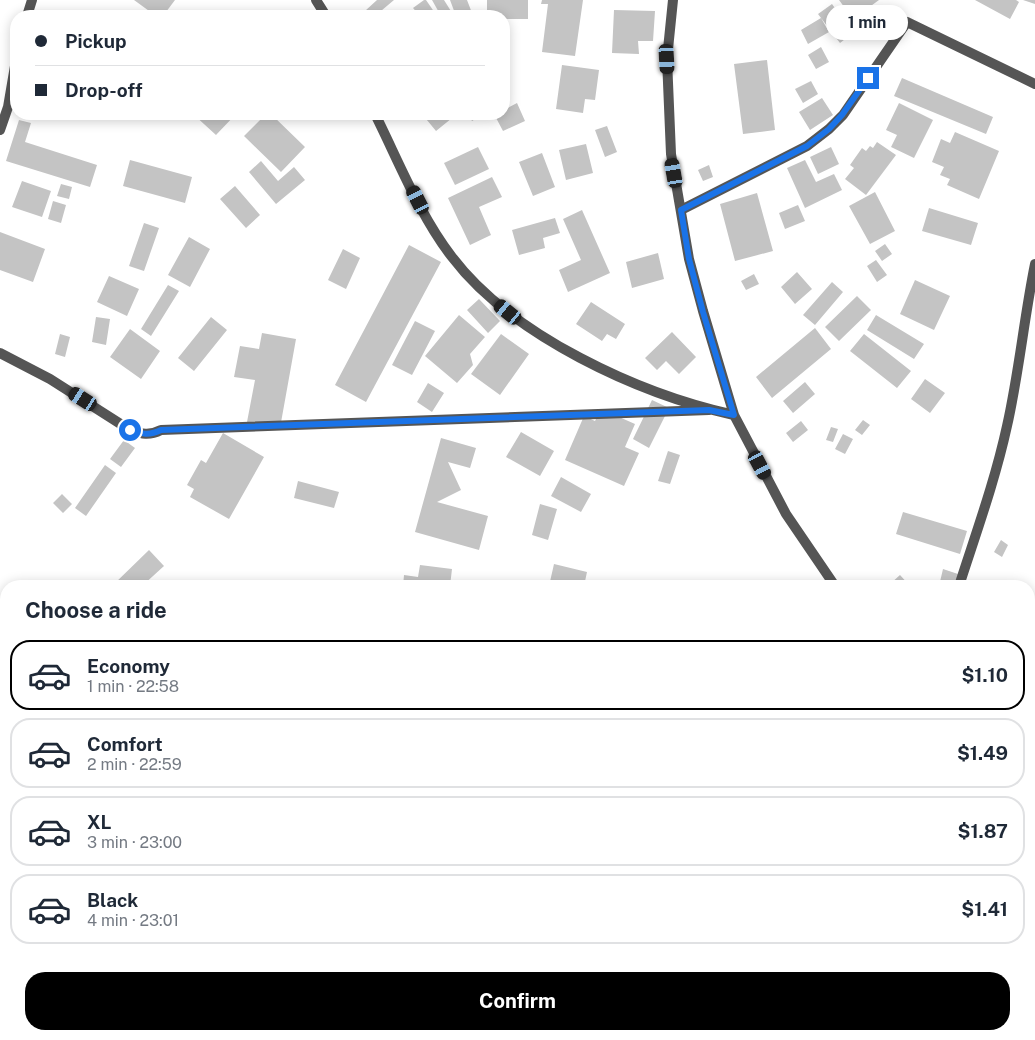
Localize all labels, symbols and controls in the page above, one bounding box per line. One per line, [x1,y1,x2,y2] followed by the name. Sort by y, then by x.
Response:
[827,5,909,40] callout: 1 min
[848,13,886,32] text: 1 min
[65,30,127,52] text: Pickup
[658,44,675,74] car
[857,67,879,89] route end
[65,79,142,101] text: Drop-off
[664,157,683,189] car
[404,183,431,217] car
[491,297,524,327] car
[66,385,99,413] car
[119,419,141,441] route start
[746,448,773,482] car
[25,597,167,623] text: Choose a ride
[27,653,72,698] icon: car
[87,655,170,677] text: Economy
[961,664,1008,686] text: $1.10
[87,677,179,696] text: 1 min · 22:58
[27,731,72,776] icon: car
[87,733,163,755] text: Comfort
[957,742,1008,764] text: $1.49
[87,755,182,774] text: 2 min · 22:59
[27,809,72,854] icon: car
[87,811,112,833] text: XL
[957,820,1008,842] text: $1.87
[87,833,182,852] text: 3 min · 23:00
[27,887,72,932] icon: car
[87,889,138,911] text: Black
[961,898,1008,920] text: $1.41
[87,911,179,930] text: 4 min · 23:01
[25,972,1010,1030] button: Confirm

